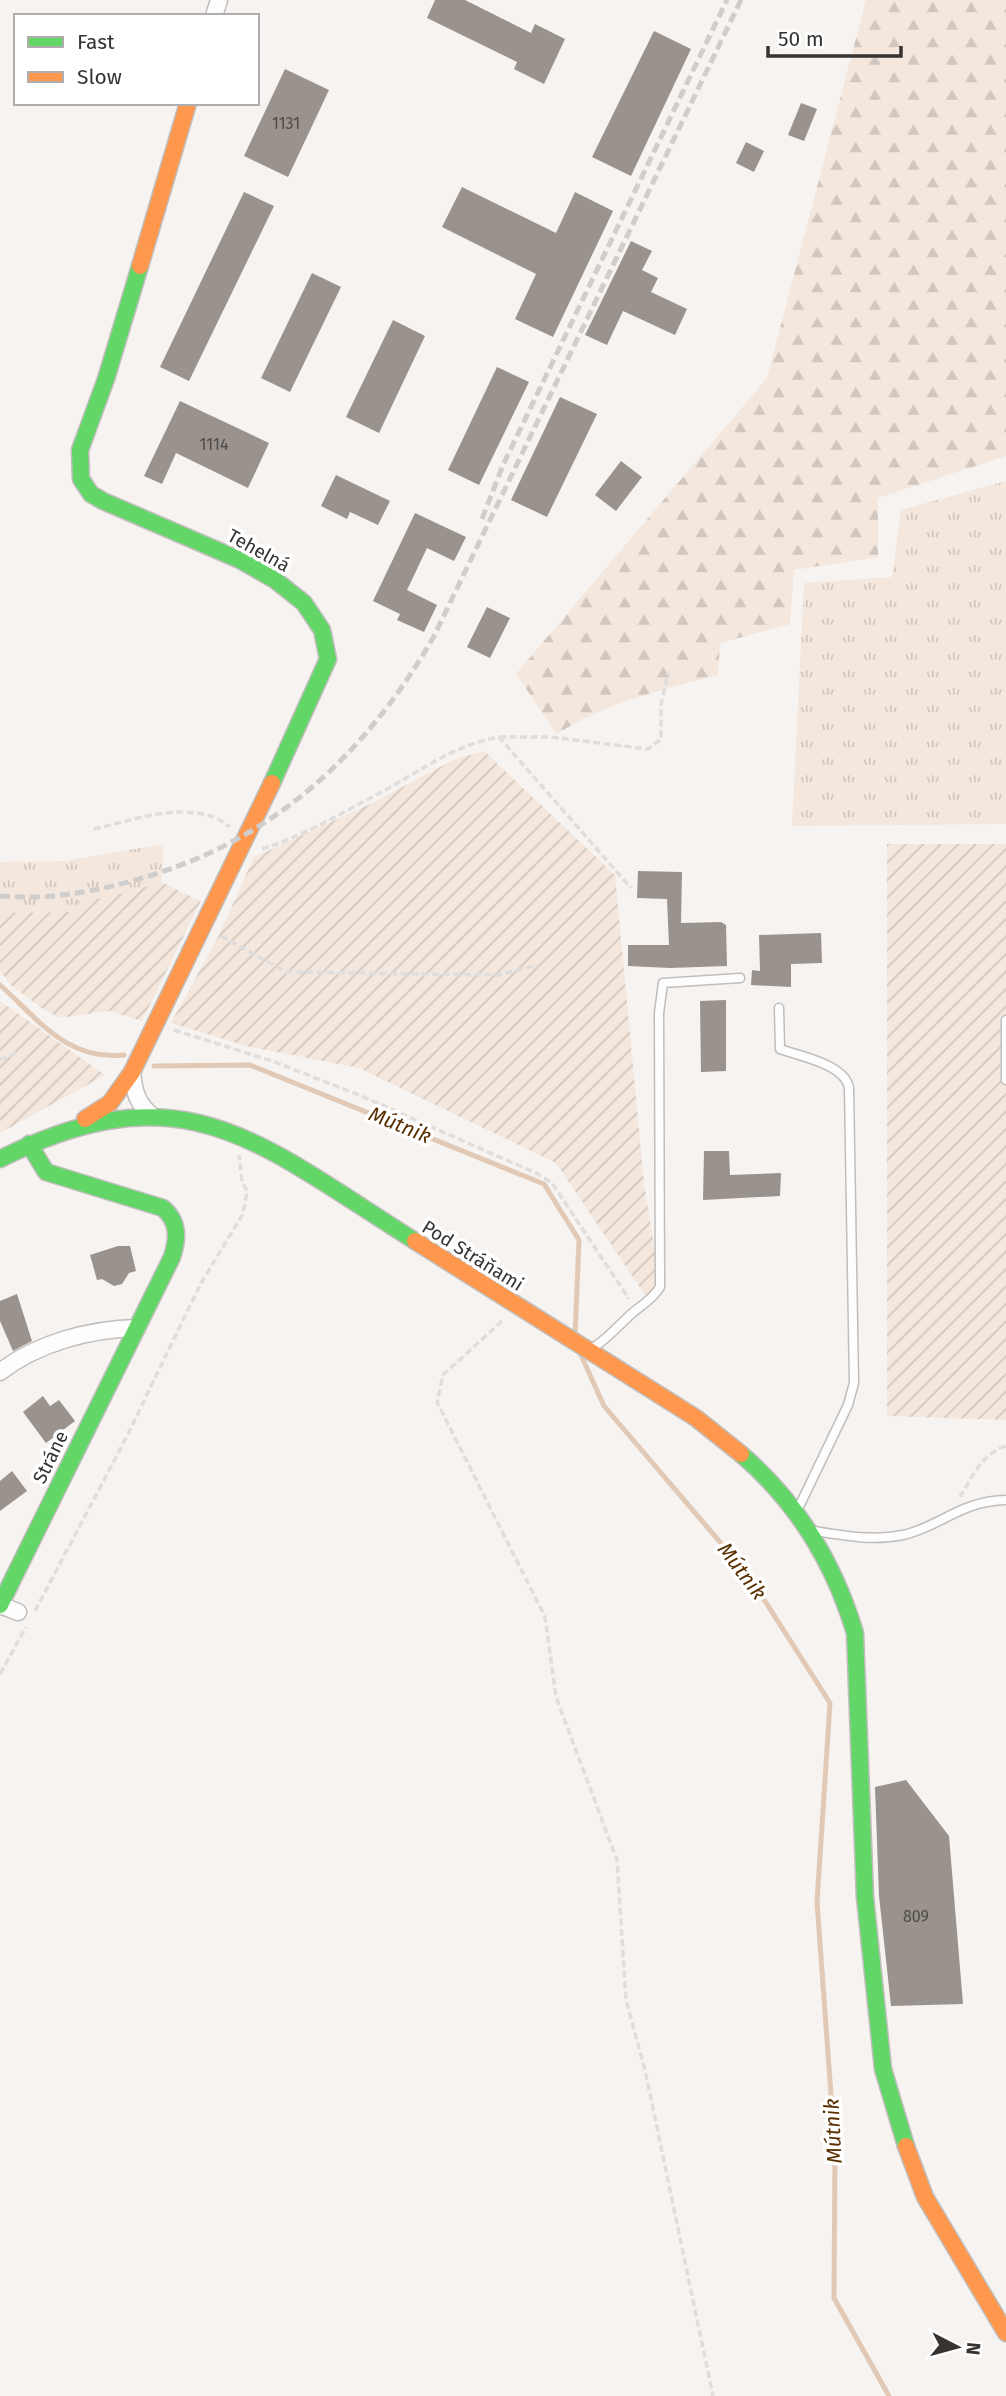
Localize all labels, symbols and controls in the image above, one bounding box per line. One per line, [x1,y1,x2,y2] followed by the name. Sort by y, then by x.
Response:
[14,14,259,105] legend
[768,14,901,58] scale bar
[778,26,824,52] text: 50 m
[77,29,115,55] text: Fast
[77,64,122,90] text: Slow
[272,114,300,133] house number: 1131
[200,435,229,454] house number: 1114
[224,524,294,577] street label: Tehelná
[365,1101,435,1149] water label: Mútnik
[418,1215,528,1296] street label: Pod Stráňami
[28,1427,73,1487] street label: Stráne
[712,1537,772,1605] water label: Mútnik
[903,1907,929,1926] house number: 809
[818,2098,848,2164] water label: Mútnik
[922,2312,992,2382] north arrow
[961,2341,986,2356] text: N

